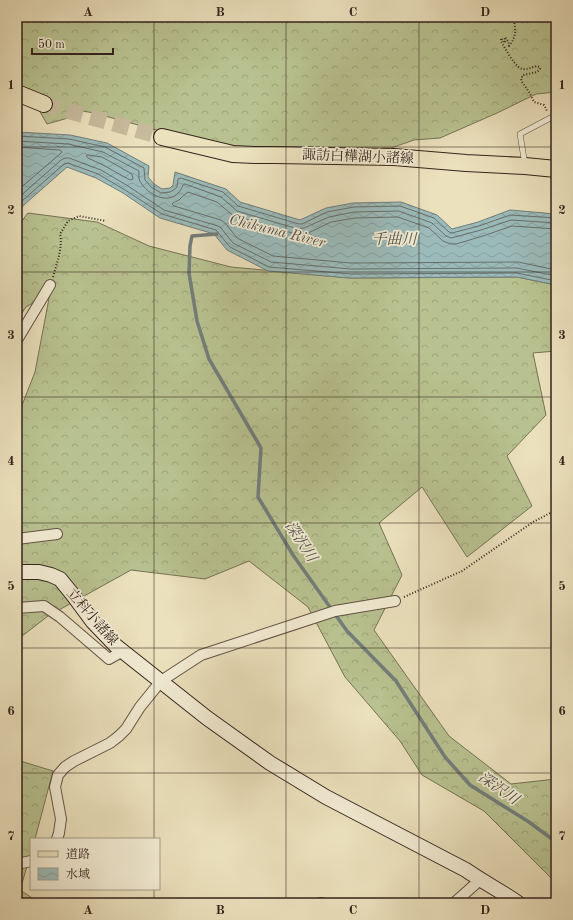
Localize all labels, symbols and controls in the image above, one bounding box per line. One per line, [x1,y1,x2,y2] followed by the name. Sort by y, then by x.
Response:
[83,6,93,19] text: A
[215,6,225,19] text: B
[349,6,357,19] text: C
[480,6,490,19] text: D
[32,30,113,56] scale bar
[38,38,65,51] text: 50 m
[7,79,15,92] text: 1
[558,79,566,92] text: 1
[302,147,414,166] street label: 諏訪白樺湖小諸線
[7,204,15,217] text: 2
[558,204,566,217] text: 2
[227,213,327,251] water label: Chikuma River
[371,231,418,248] water label: 千曲川
[7,329,15,342] text: 3
[558,329,566,342] text: 3
[7,455,15,468] text: 4
[558,455,566,468] text: 4
[281,518,321,567] water label: 深沢川
[7,580,15,593] text: 5
[558,580,566,593] text: 5
[64,585,121,648] street label: 立科小諸線
[7,705,15,718] text: 6
[558,705,566,718] text: 6
[475,768,524,809] water label: 深沢川
[7,830,15,843] text: 7
[558,830,566,843] text: 7
[30,838,160,890] legend
[66,847,90,861] text: 道路
[66,867,90,881] text: 水域
[83,904,93,917] text: A
[215,904,225,917] text: B
[349,904,357,917] text: C
[480,904,490,917] text: D

